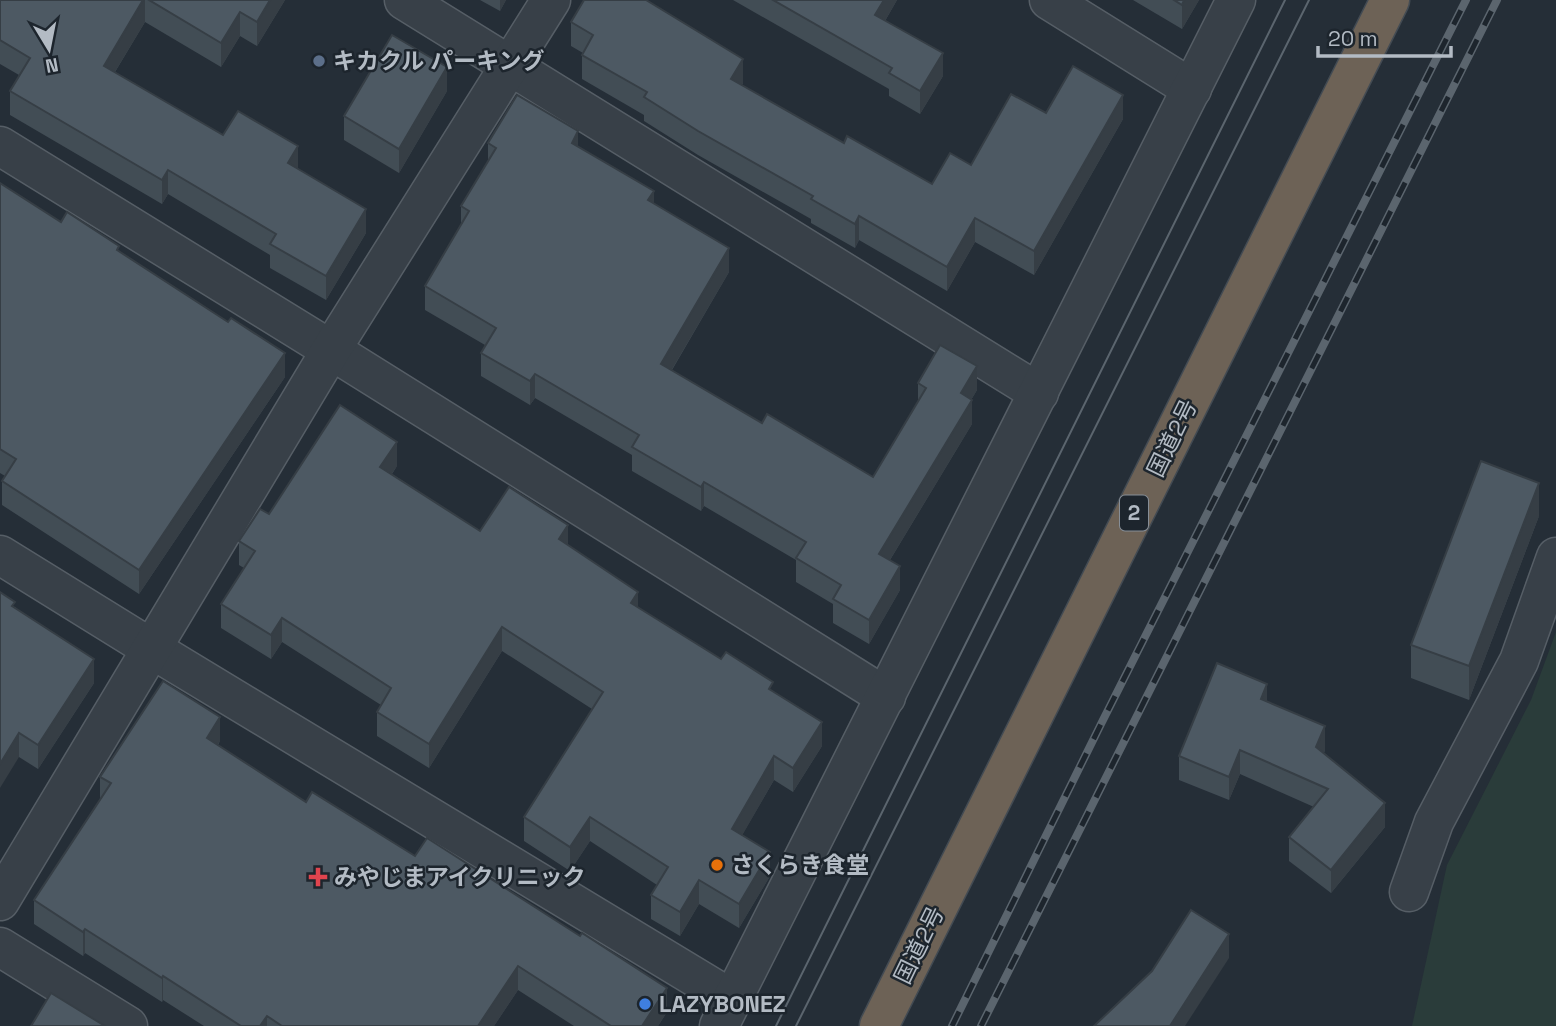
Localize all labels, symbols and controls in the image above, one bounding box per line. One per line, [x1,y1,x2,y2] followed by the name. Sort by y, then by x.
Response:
[14,14,84,84] north arrow
[1318,14,1451,58] scale bar
[1328,25,1378,52] text: 20 m
[333,46,544,76] place label: キカクル パーキング
[43,52,60,79] text: N
[311,53,327,69] marker: キカクル パーキング
[1140,394,1204,482] street label: 国道2号
[1120,496,1148,530] road number: 2
[731,850,869,880] place label: さくらき食堂
[709,857,725,873] marker: さくらき食堂
[334,862,585,892] place label: みやじまアイクリニック
[308,867,328,887] marker: みやじまアイクリニック
[887,901,951,989] street label: 国道2号
[659,989,786,1019] place label: LAZYBONEZ
[637,996,653,1012] marker: LAZYBONEZ

